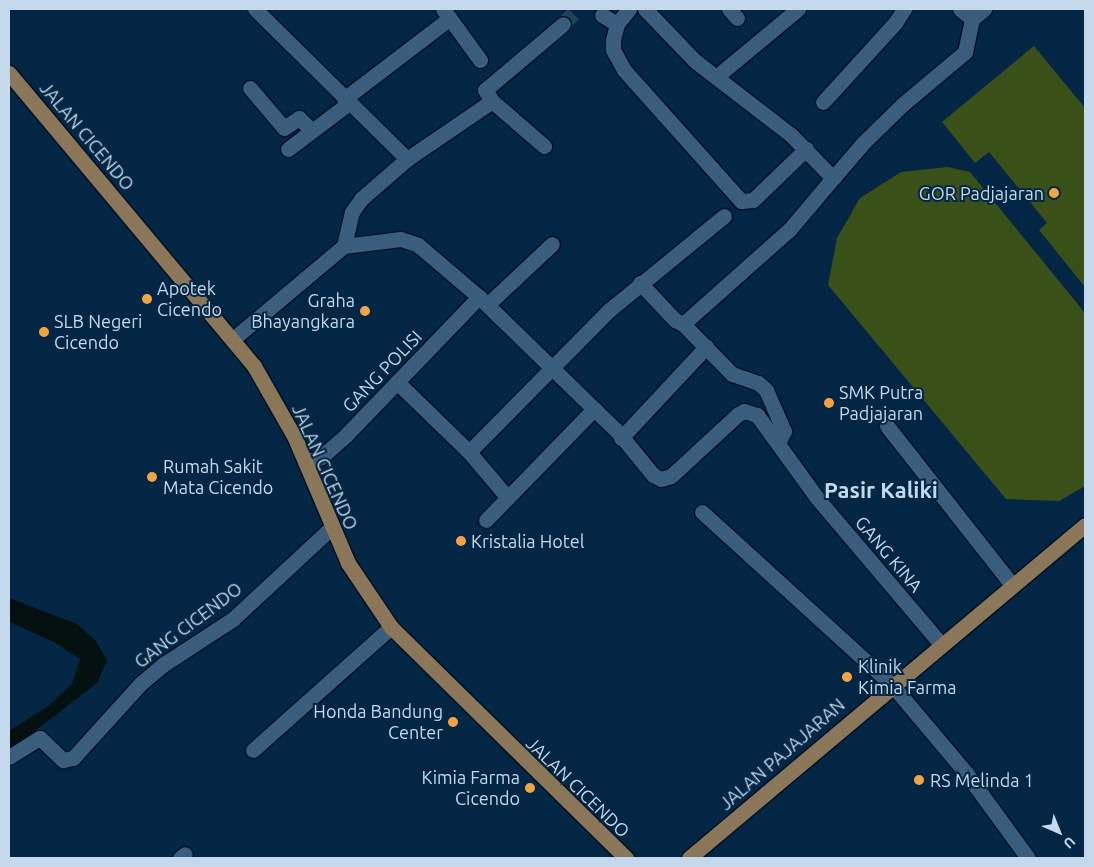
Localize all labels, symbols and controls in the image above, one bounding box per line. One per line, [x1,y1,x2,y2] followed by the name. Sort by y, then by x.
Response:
[35,77,139,195] street label: JALAN CICENDO
[919,182,1044,204] place label: GOR Padjajaran
[1048,187,1060,199] marker: GOR Padjajaran
[157,278,222,320] place label: Apotek Cicendo
[251,290,355,332] place label: Graha Bhayangkara
[141,293,153,305] marker: Apotek Cicendo
[359,305,371,317] marker: Graha Bhayangkara
[54,311,142,354] place label: SLB Negeri Cicendo
[38,326,50,338] marker: SLB Negeri Cicendo
[338,326,426,416] street label: GANG POLISI
[839,382,923,424] place label: SMK Putra Padjajaran
[823,397,835,409] marker: SMK Putra Padjajaran
[288,401,362,533] street label: JALAN CICENDO
[163,456,273,498] place label: Rumah Sakit Mata Cicendo
[145,470,159,484] marker: Rumah Sakit Mata Cicendo
[824,477,938,503] district label: Pasir Kaliki
[851,512,927,596] street label: GANG KINA
[471,530,584,552] place label: Kristalia Hotel
[455,535,467,547] marker: Kristalia Hotel
[130,578,246,672] street label: GANG CICENDO
[858,656,957,699] place label: Klinik Kimia Farma
[840,670,854,684] marker: Klinik Kimia Farma
[715,694,849,814] street label: JALAN PAJAJARAN
[313,701,443,744] place label: Honda Bandung Center
[447,716,459,728] marker: Honda Bandung Center
[522,732,634,842] street label: JALAN CICENDO
[421,767,520,810] place label: Kimia Farma Cicendo
[930,769,1034,791] place label: RS Melinda 1
[912,773,926,787] marker: RS Melinda 1
[524,782,536,794] marker: Kimia Farma Cicendo
[1034,807,1084,857] north arrow
[1060,834,1079,852] text: U

